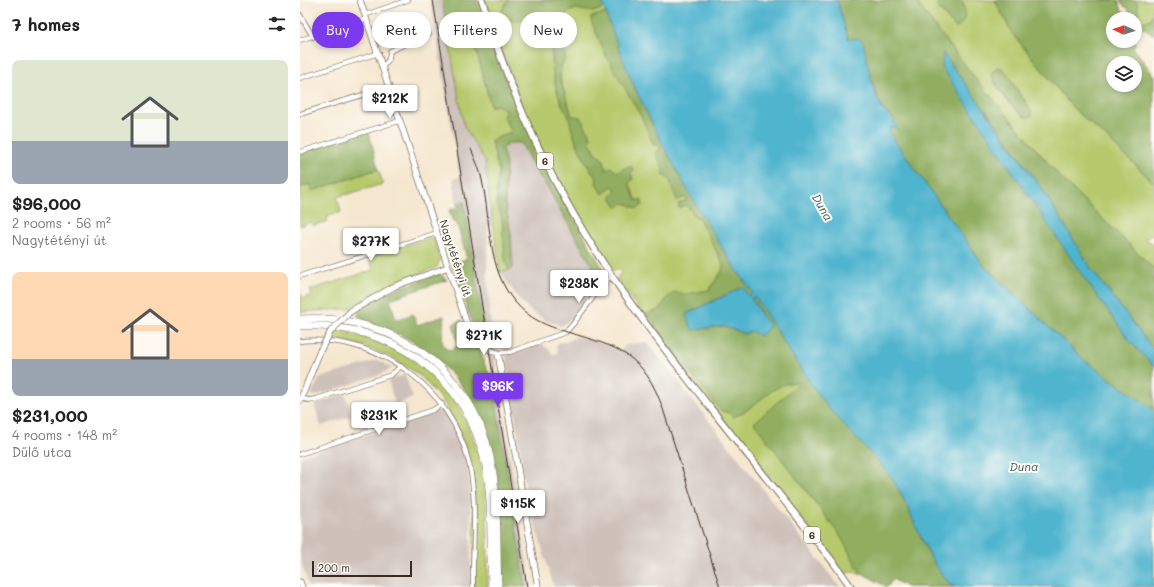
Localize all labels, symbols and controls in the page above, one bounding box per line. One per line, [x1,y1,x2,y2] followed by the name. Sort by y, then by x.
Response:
[312,12,364,48] chip: Buy
[372,12,431,48] chip: Rent
[439,12,512,48] chip: Filters
[520,12,577,48] chip: New
[1106,12,1142,48] north arrow
[1106,12,1142,92] map controls
[12,13,80,35] text: 7 homes
[266,13,288,35] icon: filters
[1106,56,1142,92] button: layers
[362,85,418,119] pin: $212K
[114,86,186,158] icon: home
[372,89,408,106] text: $212K
[537,153,553,169] road number: 6
[809,190,837,224] water label: Duna
[12,192,81,214] text: $96,000
[12,214,111,231] text: 2 rooms · 56 m²
[437,218,476,298] street label: Nagytétényi út
[343,228,399,262] pin: $277K
[12,231,107,248] text: Nagytétényi út
[352,232,390,249] text: $277K
[551,270,607,304] pin: $238K
[559,274,599,291] text: $238K
[114,298,186,370] icon: home
[456,322,512,356] pin: $271K
[466,326,502,343] text: $271K
[474,373,522,407] pin: $96K
[482,377,514,394] text: $96K
[351,402,407,436] pin: $231K
[12,404,88,426] text: $231,000
[360,406,398,423] text: $231K
[12,426,117,443] text: 4 rooms · 148 m²
[12,443,72,460] text: Dűlő utca
[1010,458,1038,474] water label: Duna
[490,490,546,524] pin: $115K
[500,494,536,511] text: $115K
[804,527,820,543] road number: 6
[312,559,412,578] scale bar
[318,560,350,575] text: 200 m

